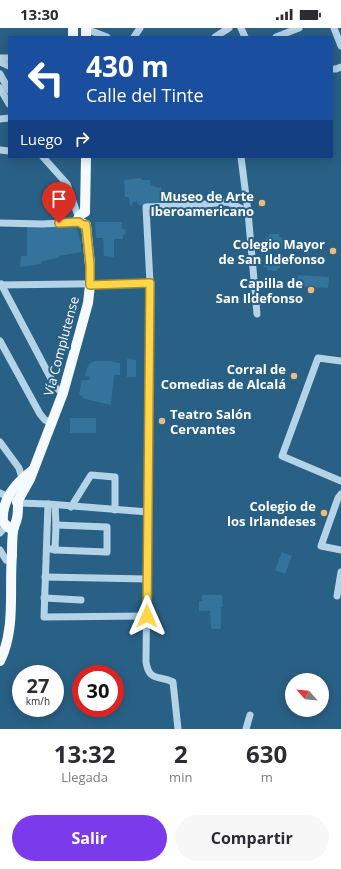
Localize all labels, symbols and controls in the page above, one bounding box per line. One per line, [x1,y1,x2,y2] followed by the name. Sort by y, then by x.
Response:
[20,4,59,24] text: 13:30
[86,47,169,85] text: 430 m
[20,52,72,104] icon: left
[86,83,204,107] text: Calle del Tinte
[71,128,93,150] icon: right
[20,129,63,149] text: Luego
[42,182,76,223] pin
[151,187,254,220] place label: Museo de Arte Iberoamericano
[48,188,70,210] icon: arrive
[257,198,267,208] marker: Museo de Arte Iberoamericano
[218,235,325,268] place label: Colegio Mayor de San Ildefonso
[328,246,338,256] marker: Colegio Mayor de San Ildefonso
[216,274,303,307] place label: Capilla de San Ildefonso
[306,285,316,295] marker: Capilla de San Ildefonso
[39,294,83,398] street label: Vía Complutense
[161,360,286,393] place label: Corral de Comedias de Alcalá
[289,371,299,381] marker: Corral de Comedias de Alcalá
[170,405,252,438] place label: Teatro Salón Cervantes
[157,416,167,426] marker: Teatro Salón Cervantes
[227,497,316,530] place label: Colegio de los Irlandeses
[319,508,329,518] marker: Colegio de los Irlandeses
[126,595,168,637] position arrow
[72,665,124,717] speed limit sign: 30
[27,672,49,699] text: 27
[285,673,329,717] north arrow
[285,673,329,717] map controls
[26,694,50,708] text: km/h
[54,737,115,770] text: 13:32
[174,737,188,770] text: 2
[246,737,287,770] text: 630
[61,768,108,786] text: Llegada
[169,768,192,786] text: min
[261,768,273,786] text: m
[12,815,167,861] button: Salir
[175,815,329,861] button: Compartir

